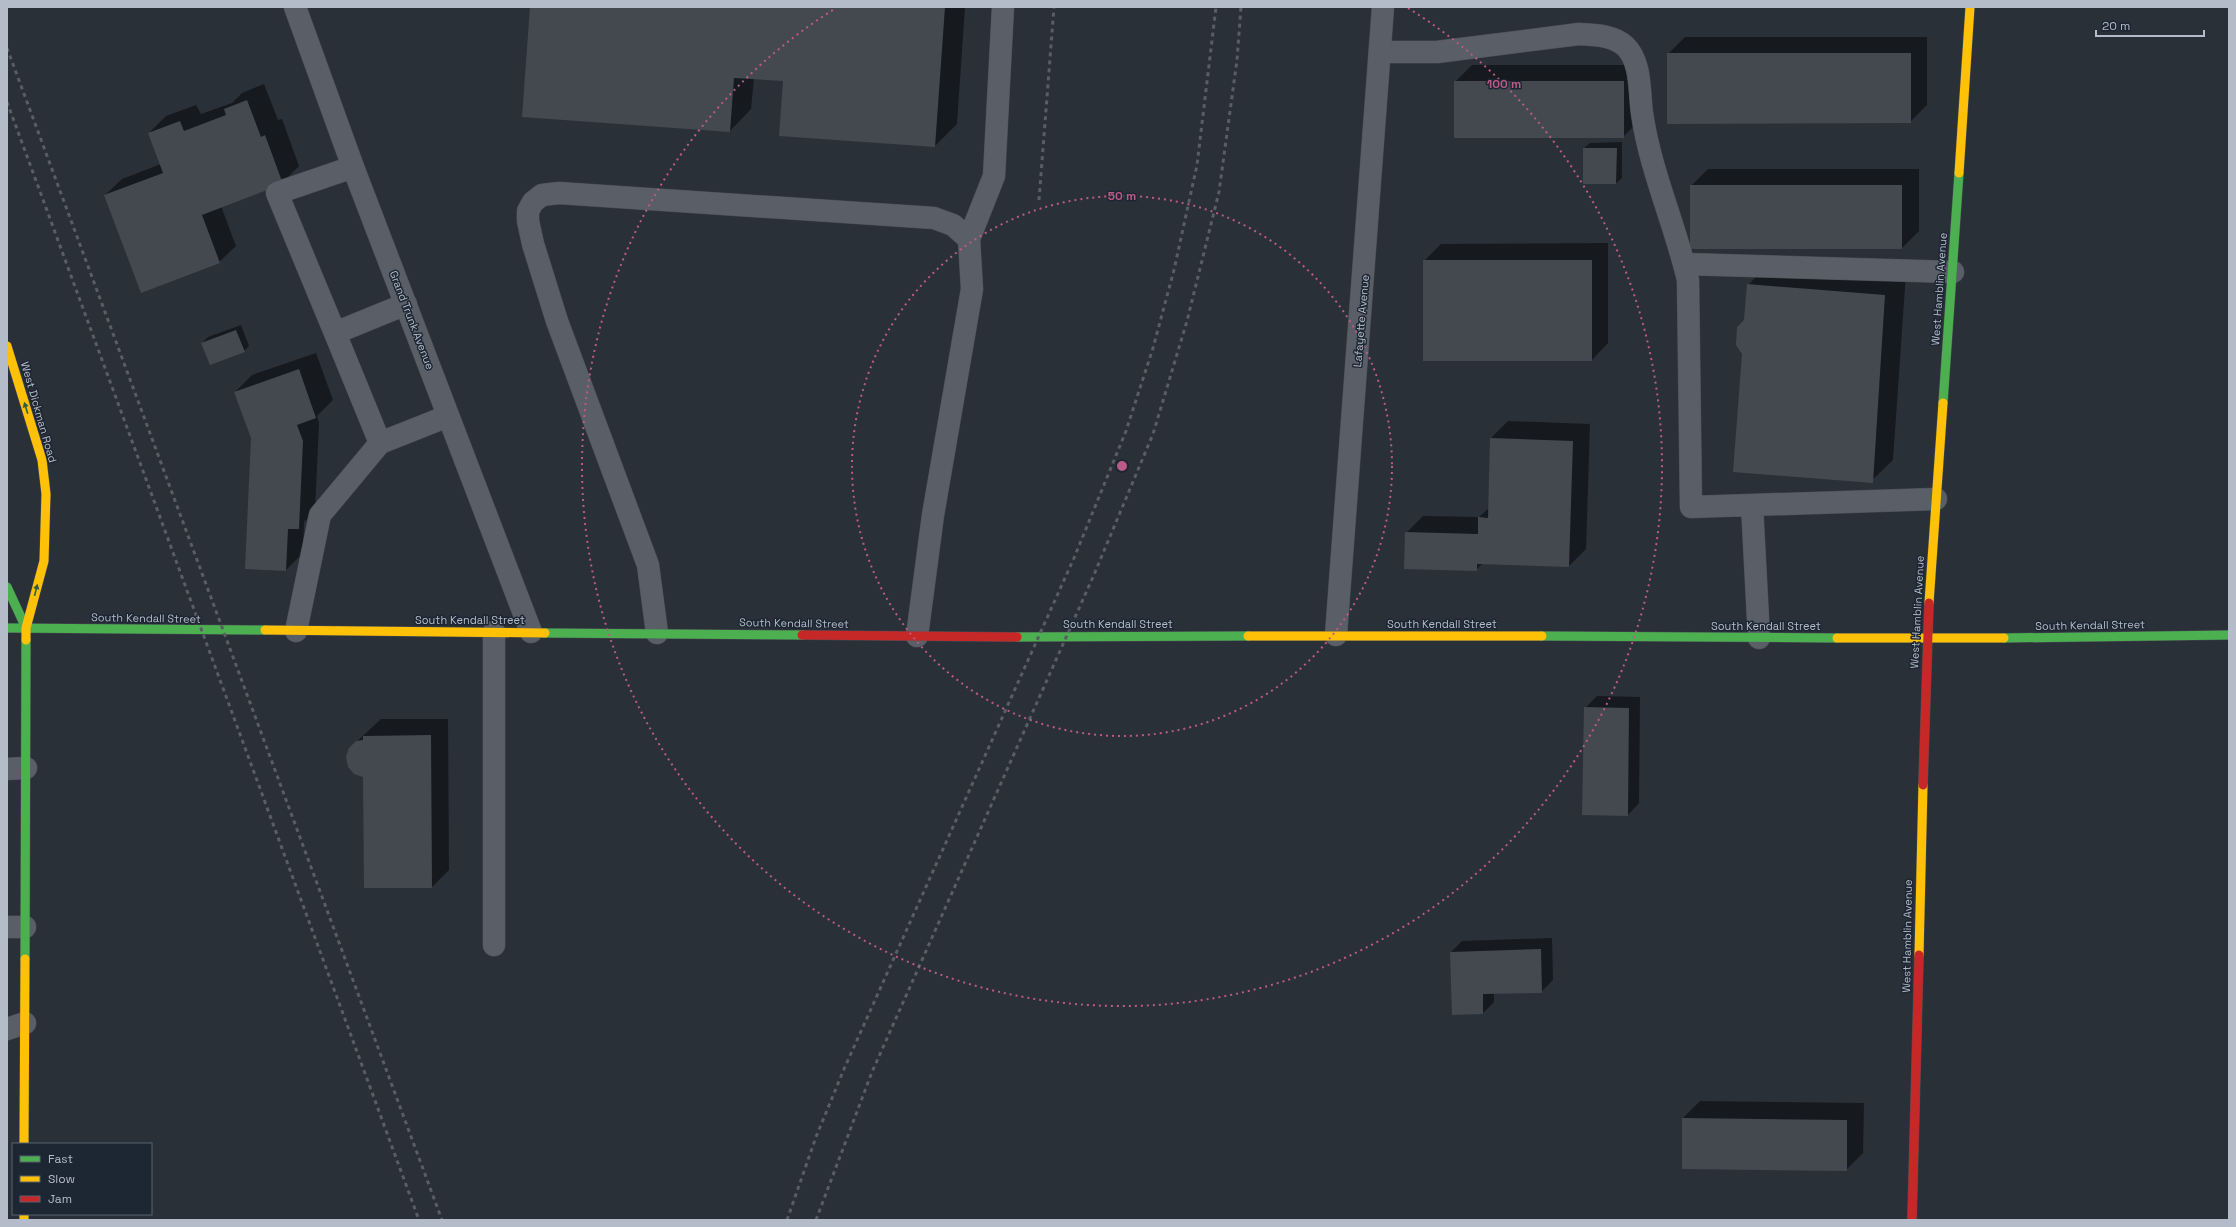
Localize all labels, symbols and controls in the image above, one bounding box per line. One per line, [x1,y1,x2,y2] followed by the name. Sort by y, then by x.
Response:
[2096,12,2204,38] scale bar
[2102,18,2130,34] text: 20 m
[1487,76,1521,92] text: 100 m
[1108,188,1136,204] text: 50 m
[1928,232,1950,346] street label: West Hamblin Avenue
[387,269,437,371] street label: Grand Trunk Avenue
[1350,274,1372,368] street label: Lafayette Avenue
[18,360,60,464] street label: West Dickman Road
[23,401,29,413] one-way arrow
[1115,459,1129,473] centre of rings
[1907,555,1927,669] street label: West Hamblin Avenue
[33,584,39,596] one-way arrow
[91,610,201,626] street label: South Kendall Street
[415,613,525,627] street label: South Kendall Street
[739,615,849,631] street label: South Kendall Street
[1063,617,1173,631] street label: South Kendall Street
[1387,617,1497,631] street label: South Kendall Street
[2035,617,2145,633] street label: South Kendall Street
[1711,619,1821,633] street label: South Kendall Street
[1899,879,1915,993] street label: West Hamblin Avenue
[12,1143,152,1215] legend
[48,1151,73,1167] text: Fast
[48,1171,75,1187] text: Slow
[48,1191,72,1207] text: Jam

